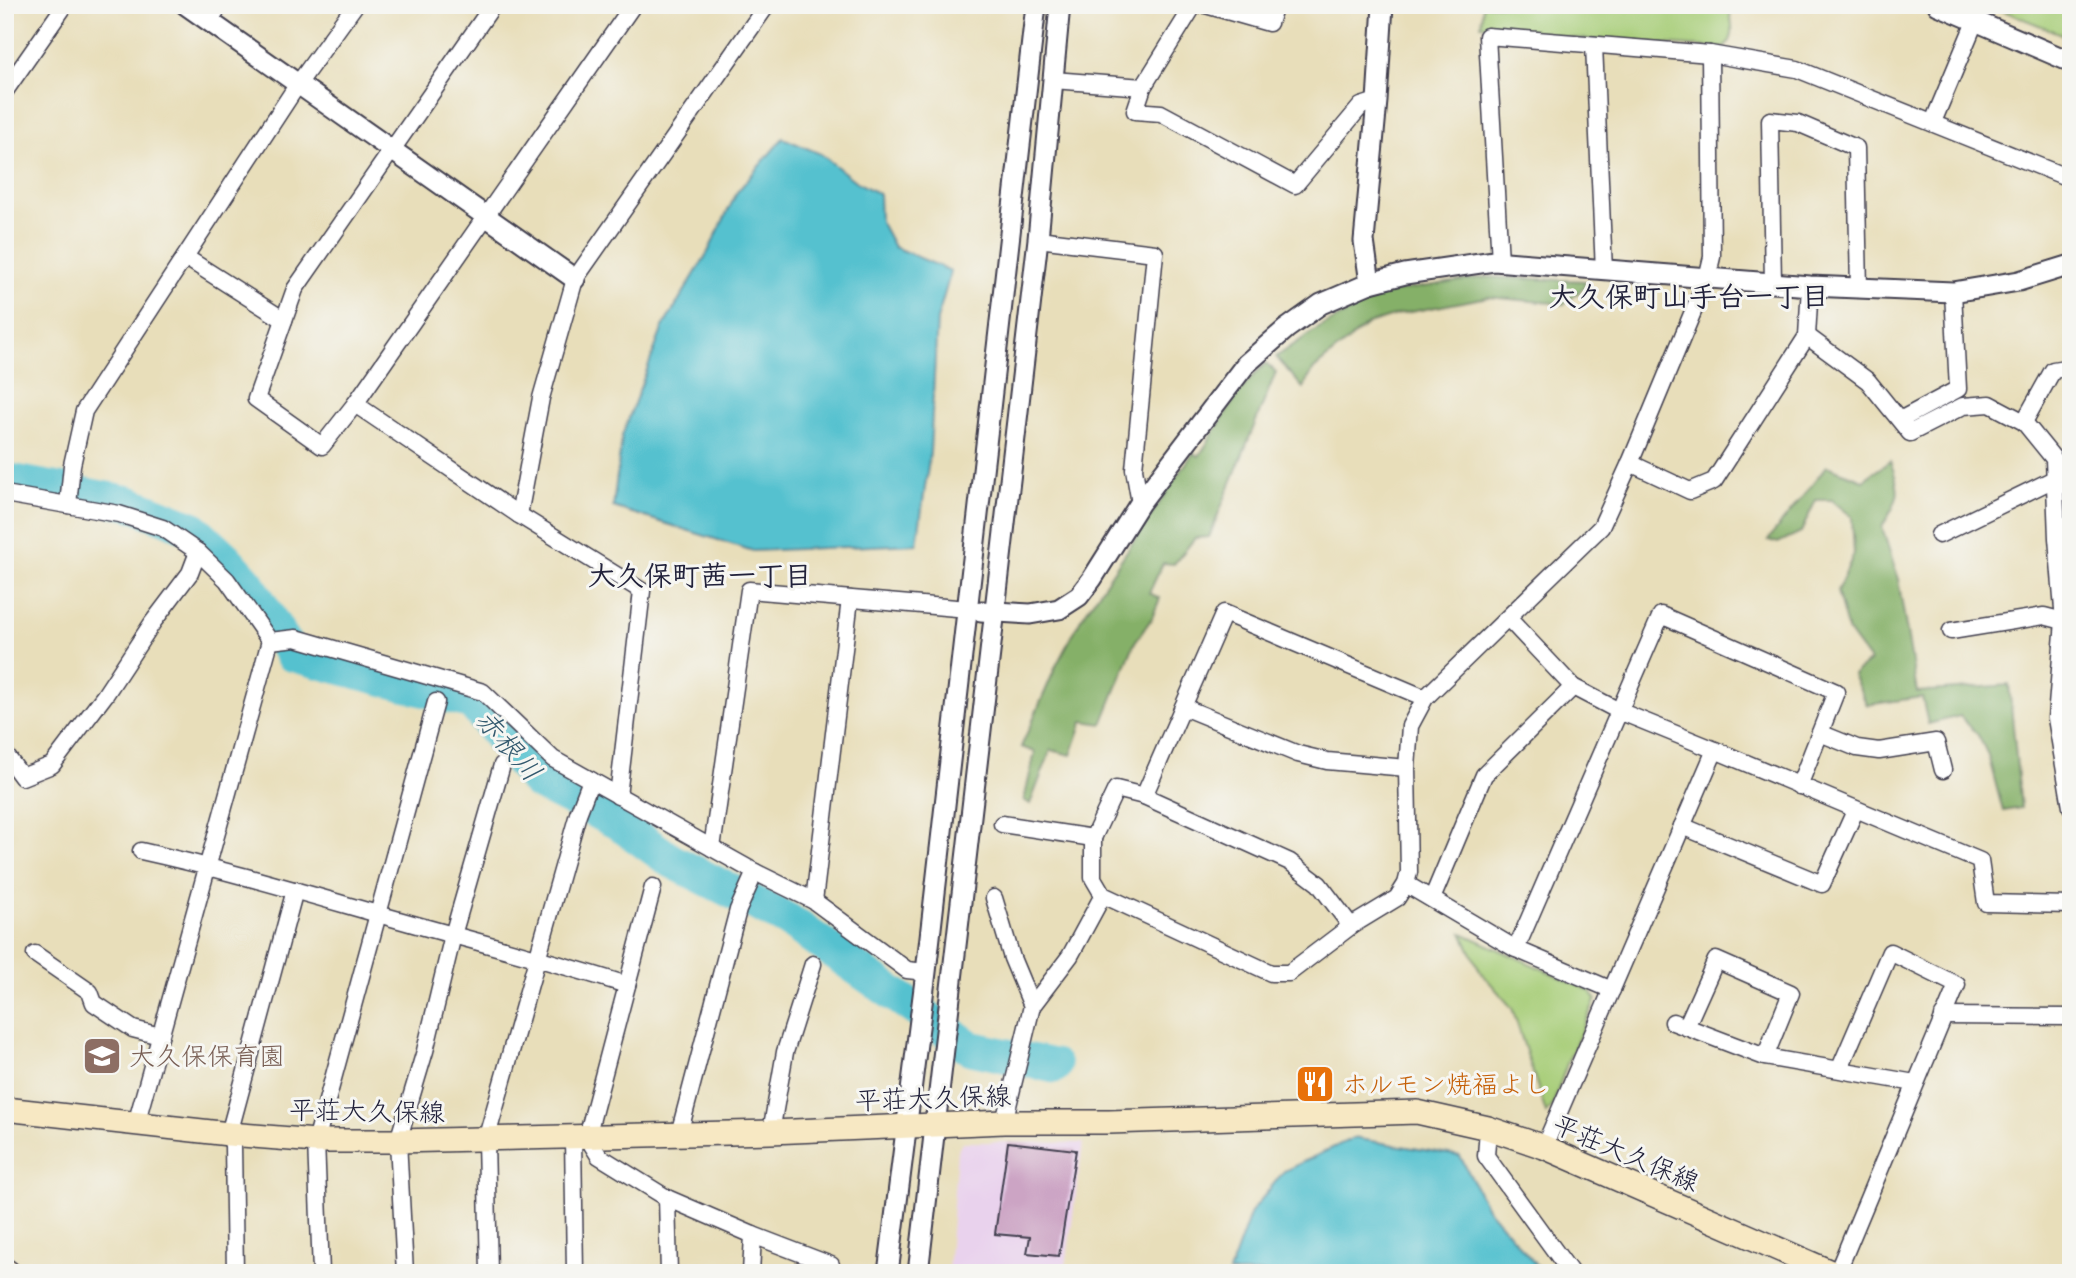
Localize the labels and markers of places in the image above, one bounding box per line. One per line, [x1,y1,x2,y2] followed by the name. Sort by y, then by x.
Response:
[81,1035,123,1077] school or university icon: 大久保保育園
[129,1040,285,1072] place label: 大久保保育園
[1294,1063,1336,1105] restaurant icon: ホルモン焼福よし
[1342,1068,1550,1100] place label: ホルモン焼福よし

